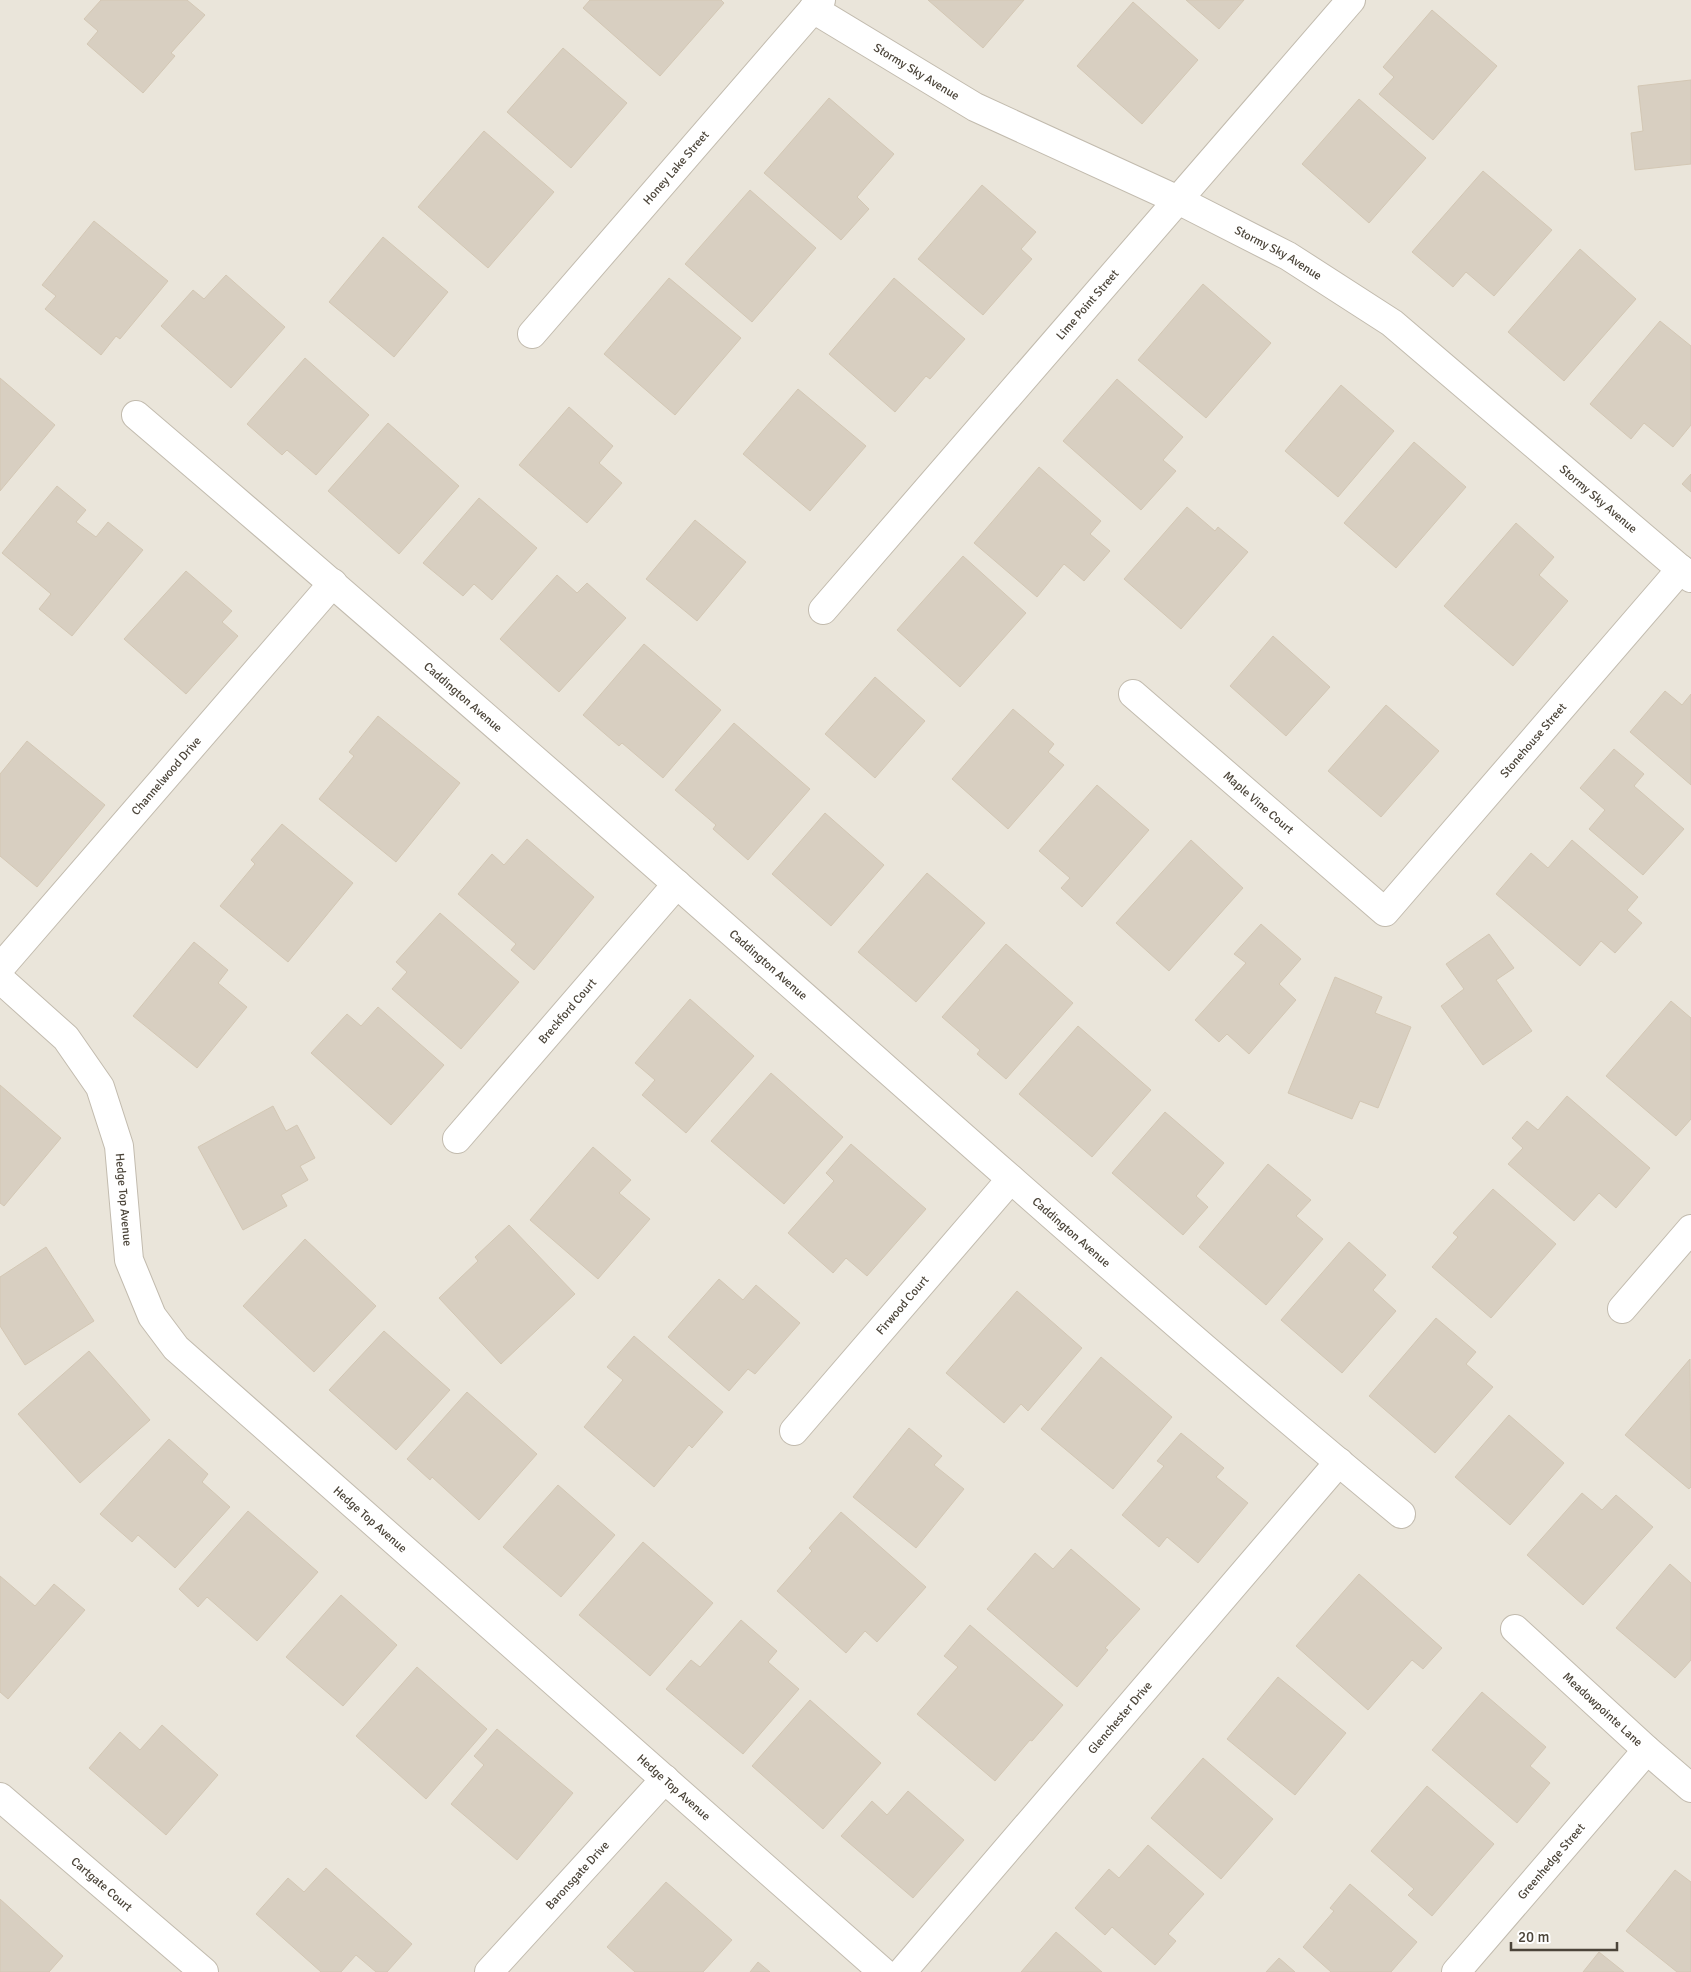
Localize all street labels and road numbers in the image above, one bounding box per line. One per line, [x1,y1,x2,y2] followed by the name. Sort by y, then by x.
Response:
[871,40,962,103] street label: Stormy Sky Avenue
[640,128,712,208] street label: Honey Lake Street
[1232,223,1325,283] street label: Stormy Sky Avenue
[1053,266,1122,343] street label: Lime Point Street
[1556,462,1640,536] street label: Stormy Sky Avenue
[421,659,505,735] street label: Caddington Avenue
[1497,700,1570,781] street label: Stonehouse Street
[128,733,204,818] street label: Channelwood Drive
[1220,768,1297,837] street label: Maple Vine Court
[726,926,811,1003] street label: Caddington Avenue
[535,975,600,1047] street label: Breckford Court
[112,1153,135,1247] street label: Hedge Top Avenue
[1029,1194,1114,1270] street label: Caddington Avenue
[873,1273,932,1338] street label: Firwood Court
[330,1483,410,1556] street label: Hedge Top Avenue
[1560,1669,1646,1750] street label: Meadowpointe Lane
[1085,1678,1155,1757] street label: Glenchester Drive
[634,1751,714,1824] street label: Hedge Top Avenue
[1514,1820,1588,1903] street label: Greenhedge Street
[542,1838,612,1913] street label: Baronsgate Drive
[68,1854,135,1915] street label: Cartgate Court

